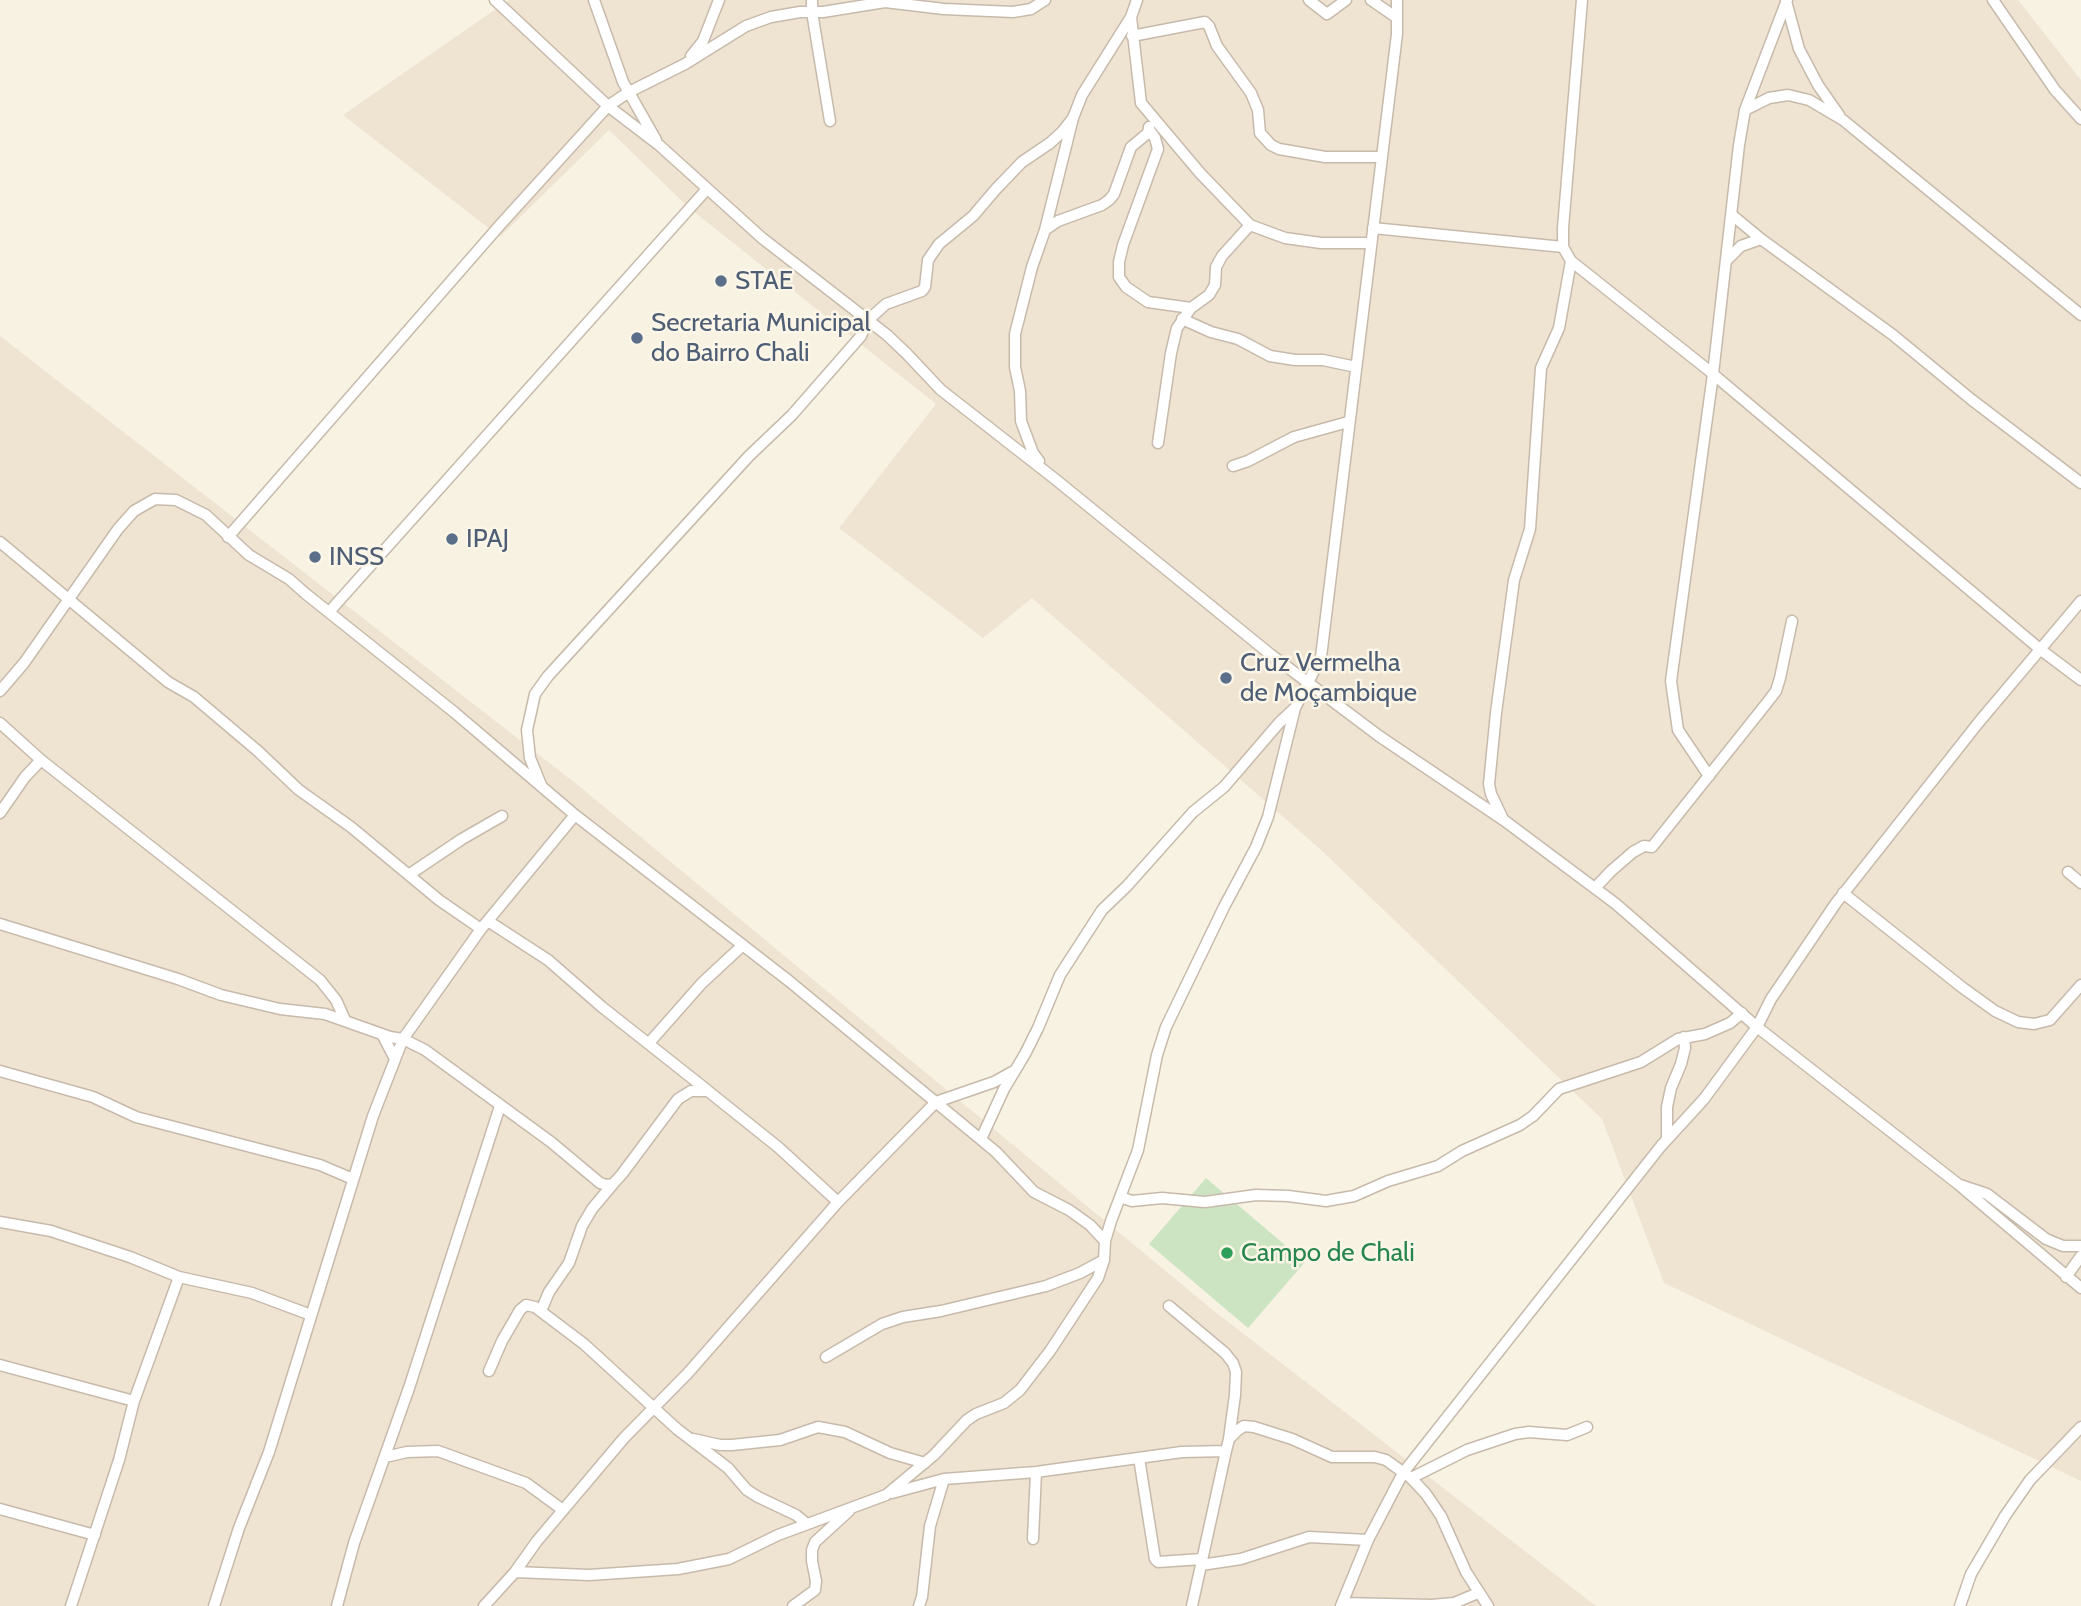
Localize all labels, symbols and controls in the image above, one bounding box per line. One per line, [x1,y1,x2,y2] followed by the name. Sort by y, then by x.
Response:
[735,265,793,297] place label: STAE
[713,273,729,289] marker: STAE
[651,307,871,368] place label: Secretaria Municipal do Bairro Chali
[629,330,645,346] marker: Secretaria Municipal do Bairro Chali
[466,523,509,555] place label: IPAJ
[444,531,460,547] marker: IPAJ
[329,541,384,573] place label: INSS
[307,549,323,565] marker: INSS
[1240,647,1417,708] place label: Cruz Vermelha de Moçambique
[1218,670,1234,686] marker: Cruz Vermelha de Moçambique
[1241,1237,1415,1269] place label: Campo de Chali
[1219,1245,1235,1261] marker: Campo de Chali

